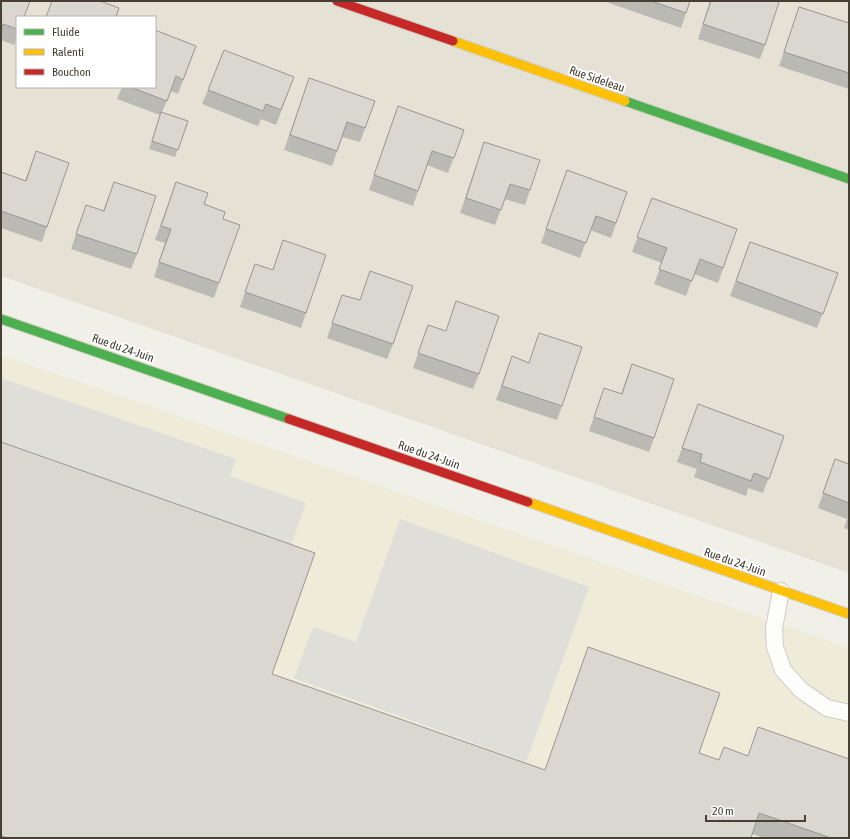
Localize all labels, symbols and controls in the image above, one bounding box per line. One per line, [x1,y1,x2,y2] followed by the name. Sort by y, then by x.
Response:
[16,16,156,88] legend
[52,25,80,39] text: Fluide
[52,45,84,59] text: Ralenti
[567,63,627,95] street label: Rue Sideleau
[52,65,91,79] text: Bouchon
[90,331,156,365] street label: Rue du 24-Juin
[396,438,462,472] street label: Rue du 24-Juin
[702,545,768,579] street label: Rue du 24-Juin
[706,797,805,823] scale bar
[712,804,734,818] text: 20 m

